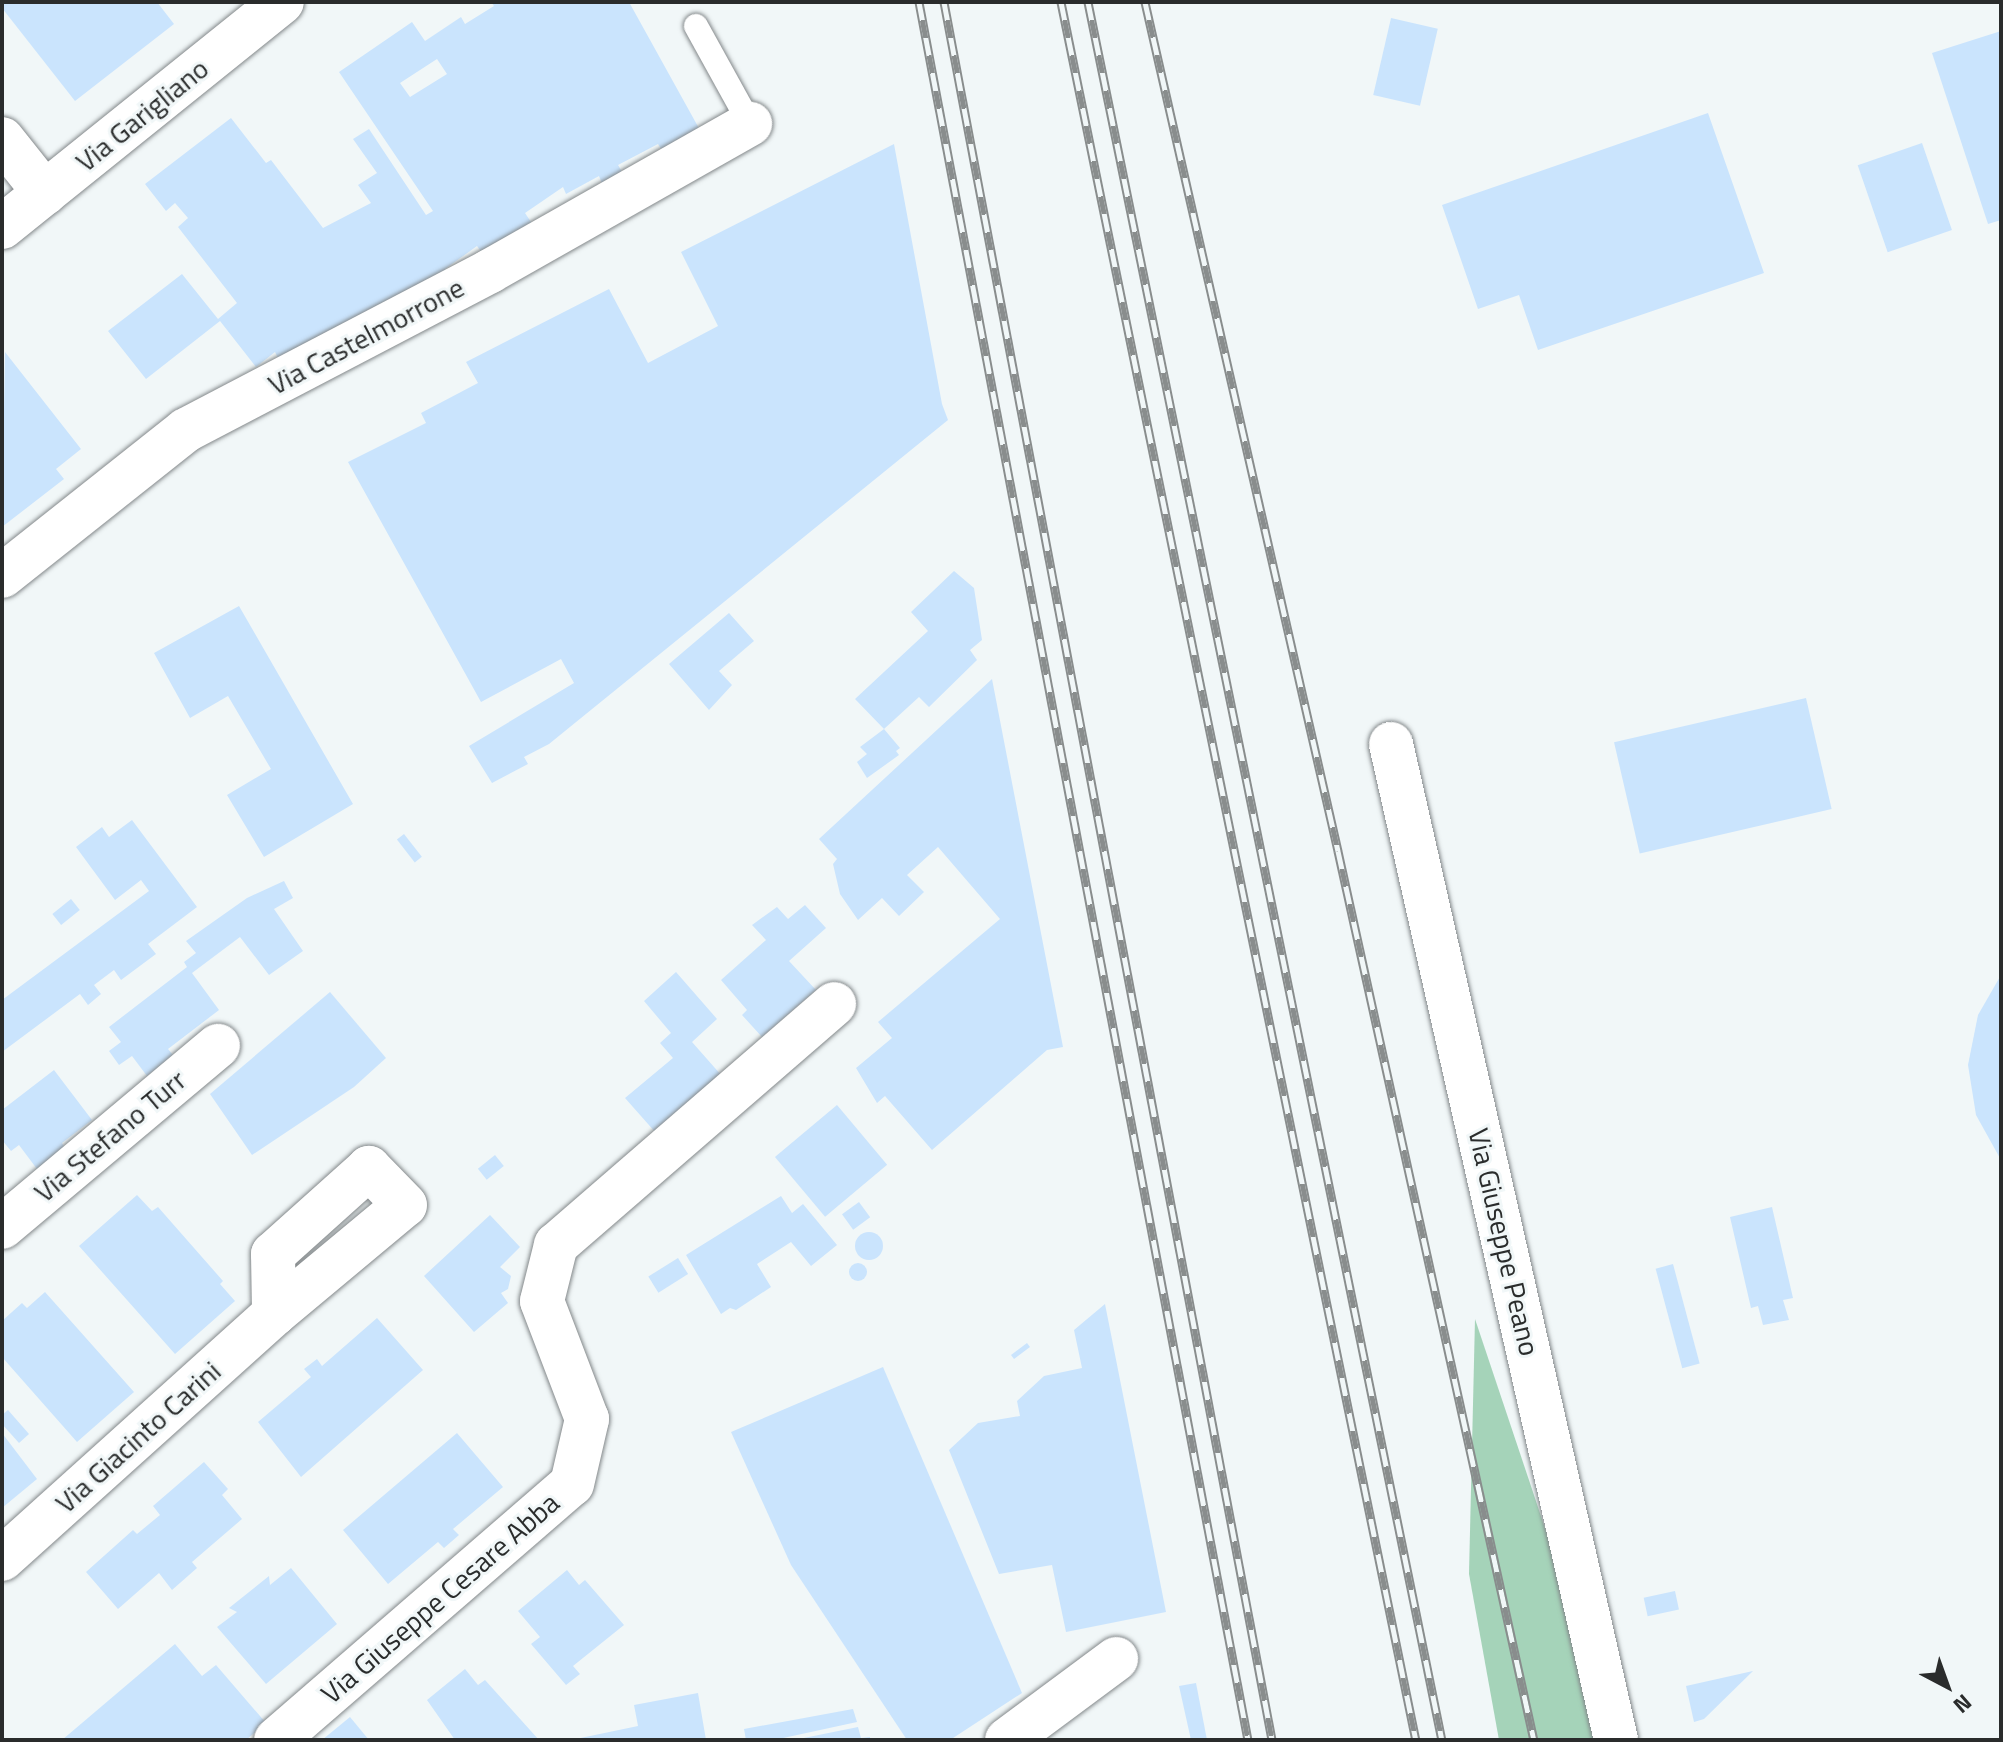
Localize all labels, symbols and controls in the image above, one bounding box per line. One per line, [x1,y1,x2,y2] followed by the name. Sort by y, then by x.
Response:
[69,51,215,179] street label: Via Garigliano
[262,270,470,402] street label: Via Castelmorrone
[27,1063,193,1209] street label: Via Stefano Turr
[1462,1125,1546,1359] street label: Via Giuseppe Peano
[49,1354,227,1520] street label: Via Giacinto Carini
[314,1486,566,1710] street label: Via Giuseppe Cesare Abba
[1907,1646,1987,1726] north arrow
[1946,1686,1980,1722] text: N

